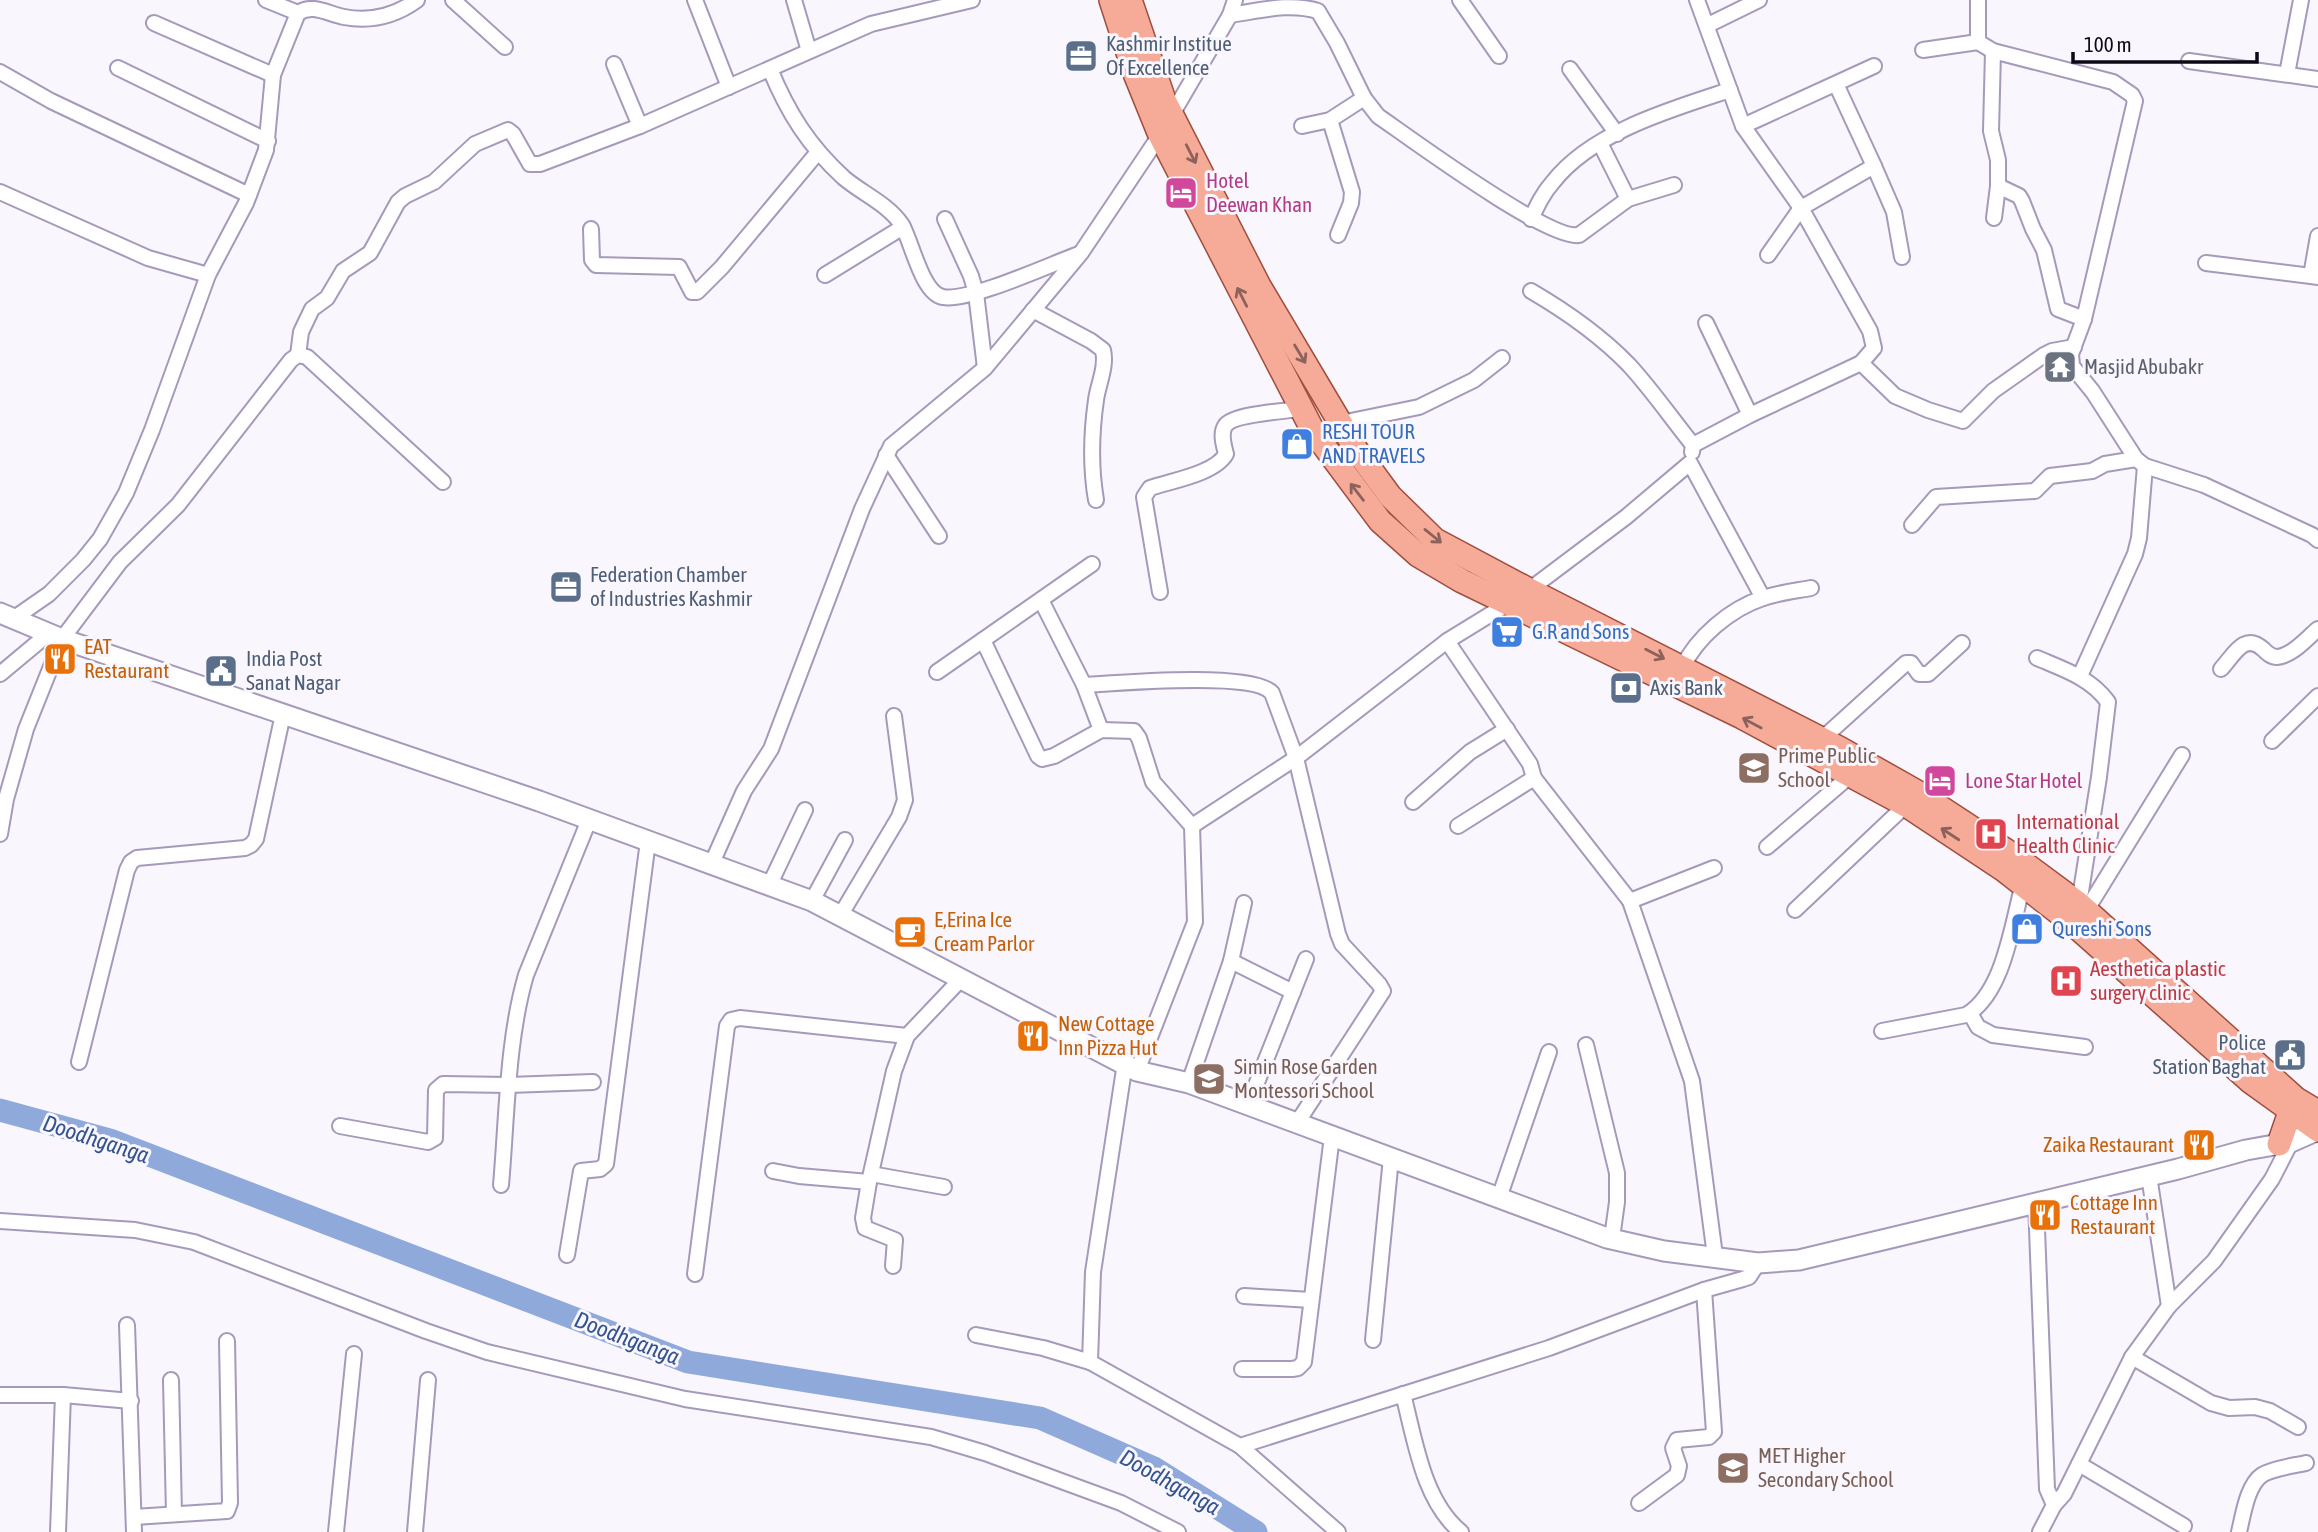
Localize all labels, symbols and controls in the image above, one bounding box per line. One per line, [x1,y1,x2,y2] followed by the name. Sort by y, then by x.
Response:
[2073,21,2257,65] scale bar
[1106,31,1232,79] place label: Kashmir Institue Of Excellence
[2084,32,2132,56] text: 100 m
[1062,37,1100,75] office icon: Kashmir Institue Of Excellence
[1185,143,1199,164] one-way arrow
[1206,168,1312,216] place label: Hotel Deewan Khan
[1162,174,1200,212] hotel icon: Hotel Deewan Khan
[1234,287,1248,308] one-way arrow
[1293,344,1307,364] one-way arrow
[2041,348,2079,386] temple icon: Masjid Abubakr
[2084,354,2204,378] place label: Masjid Abubakr
[1322,419,1425,467] place label: RESHI TOUR AND TRAVELS
[1278,425,1316,463] shop icon: RESHI TOUR AND TRAVELS
[1350,484,1365,502] one-way arrow
[1424,529,1442,544] one-way arrow
[590,562,753,610] place label: Federation Chamber of Industries Kashmir
[547,568,585,606] office icon: Federation Chamber of Industries Kashmir
[1488,613,1526,651] supermarket icon: G.R and Sons
[1532,619,1629,643] place label: G.R and Sons
[84,634,169,682] place label: EAT Restaurant
[41,640,79,678] restaurant icon: EAT Restaurant
[246,646,341,694] place label: India Post Sanat Nagar
[1645,647,1665,661] one-way arrow
[202,652,240,690] public building icon: India Post Sanat Nagar
[1607,669,1645,707] bank icon: Axis Bank
[1650,675,1723,699] place label: Axis Bank
[1743,715,1763,729] one-way arrow
[1778,743,1876,791] place label: Prime Public School
[1735,749,1773,787] school or university icon: Prime Public School
[1921,762,1959,800] hotel icon: Lone Star Hotel
[1965,768,2083,792] place label: Lone Star Hotel
[2016,809,2120,857] place label: International Health Clinic
[1972,815,2010,853] hospital icon: International Health Clinic
[1941,827,1961,841] one-way arrow
[934,907,1035,955] place label: E,Erina Ice Cream Parlor
[2008,910,2046,948] shop icon: Qureshi Sons
[891,913,929,951] cafe icon: E,Erina Ice Cream Parlor
[2052,916,2152,940] place label: Qureshi Sons
[2090,956,2226,1004] place label: Aesthetica plastic surgery clinic
[2047,962,2085,1000] hospital icon: Aesthetica plastic surgery clinic
[1058,1011,1157,1059] place label: New Cottage Inn Pizza Hut
[1014,1017,1052,1055] restaurant icon: New Cottage Inn Pizza Hut
[2153,1030,2266,1078] place label: Police Station Baghat
[2271,1036,2309,1074] public building icon: Police Station Baghat
[1234,1054,1378,1102] place label: Simin Rose Garden Montessori School
[1190,1060,1228,1098] school or university icon: Simin Rose Garden Montessori School
[40,1110,153,1168] water label: Doodhganga
[2180,1126,2218,1164] restaurant icon: Zaika Restaurant
[2043,1132,2174,1156] place label: Zaika Restaurant
[2070,1190,2158,1238] place label: Cottage Inn Restaurant
[2026,1196,2064,1234] restaurant icon: Cottage Inn Restaurant
[571,1306,683,1370] water label: Doodhganga
[1758,1443,1894,1491] place label: MET Higher Secondary School
[1116,1444,1225,1520] water label: Doodhganga
[1714,1449,1752,1487] school or university icon: MET Higher Secondary School

